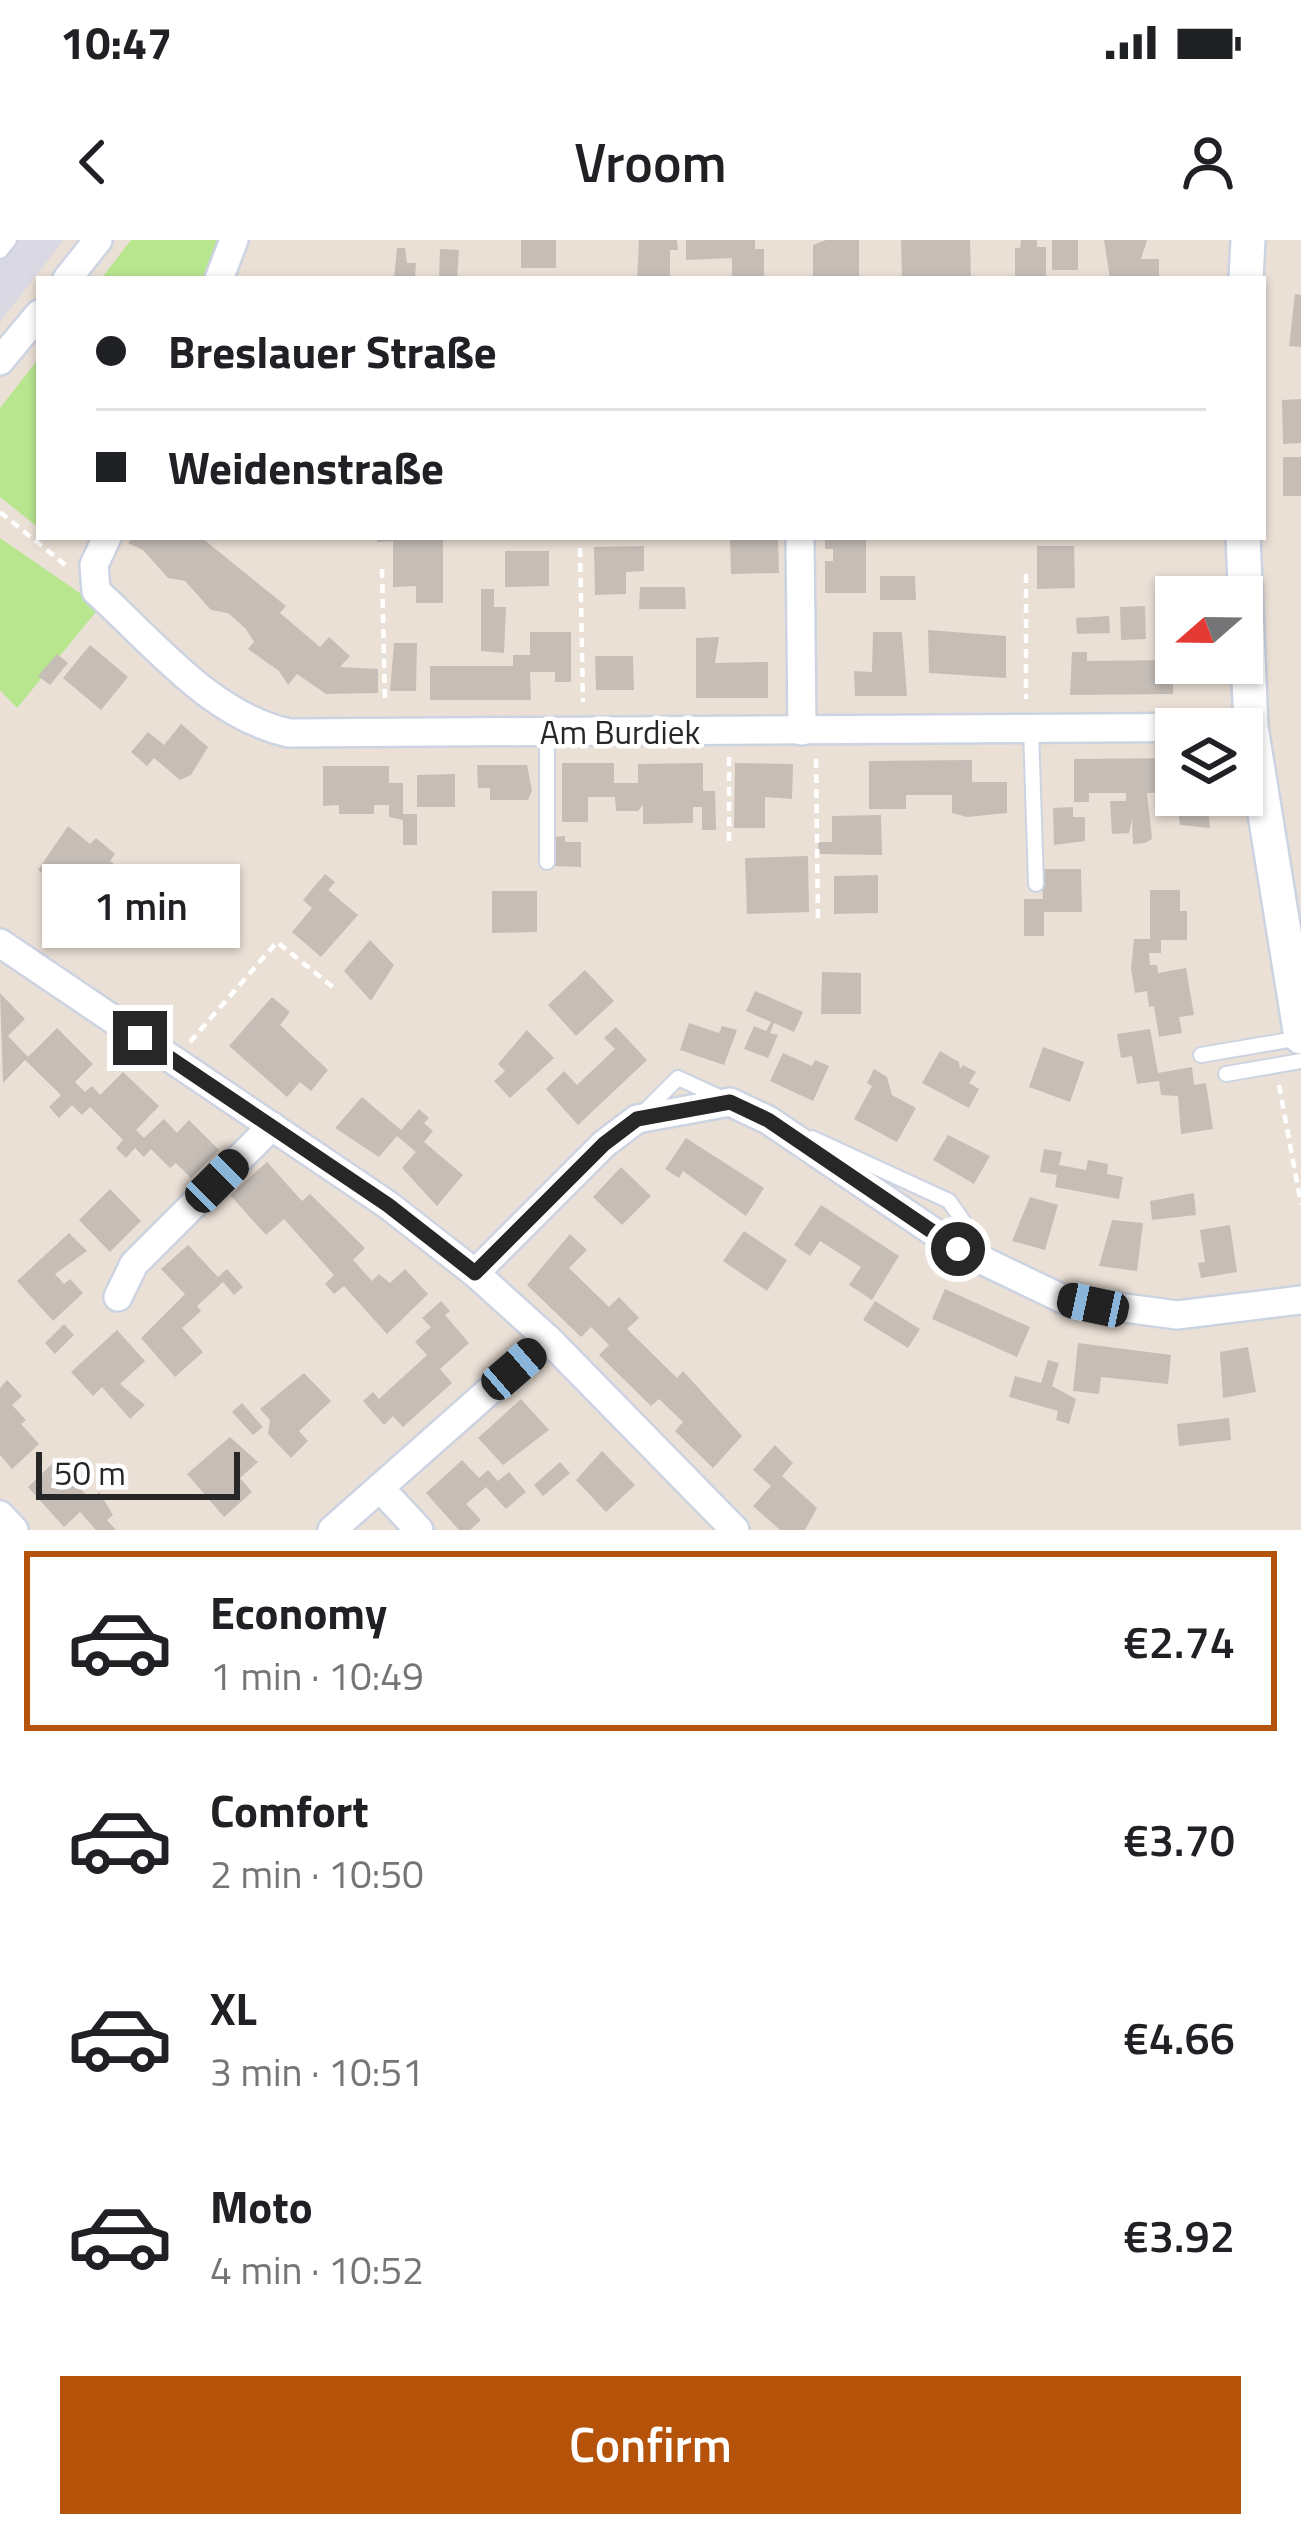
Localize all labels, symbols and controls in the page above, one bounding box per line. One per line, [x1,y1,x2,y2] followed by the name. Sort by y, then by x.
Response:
[60,8,172,76] text: 10:47
[574,121,727,203] text: Vroom
[60,129,126,195] icon: back
[1175,129,1241,195] icon: person
[168,317,497,385] text: Breslauer Straße
[168,433,444,501] text: Weidenstraße
[1155,576,1263,684] north arrow
[1155,576,1263,816] map controls
[540,707,700,757] street label: Am Burdiek
[1155,708,1263,816] button: layers
[41,864,239,948] callout: 1 min
[94,876,188,935] text: 1 min
[113,1011,167,1065] route end
[179,1143,255,1219] car
[931,1222,985,1276] route start
[1054,1280,1132,1330] car
[475,1332,553,1406] car
[36,1446,240,1499] scale bar
[54,1448,126,1498] text: 50 m
[210,1578,387,1646] text: Economy
[66,1587,174,1695] icon: car
[1123,1607,1235,1675] text: €2.74
[210,1646,424,1705] text: 1 min · 10:49
[210,1776,369,1844] text: Comfort
[66,1785,174,1893] icon: car
[1123,1805,1235,1873] text: €3.70
[210,1844,424,1903] text: 2 min · 10:50
[210,1974,257,2042] text: XL
[66,1983,174,2091] icon: car
[1123,2003,1235,2071] text: €4.66
[210,2042,424,2101] text: 3 min · 10:51
[210,2172,313,2240] text: Moto
[66,2181,174,2289] icon: car
[1123,2201,1235,2269] text: €3.92
[210,2240,424,2299] text: 4 min · 10:52
[60,2376,1241,2514] button: Confirm

